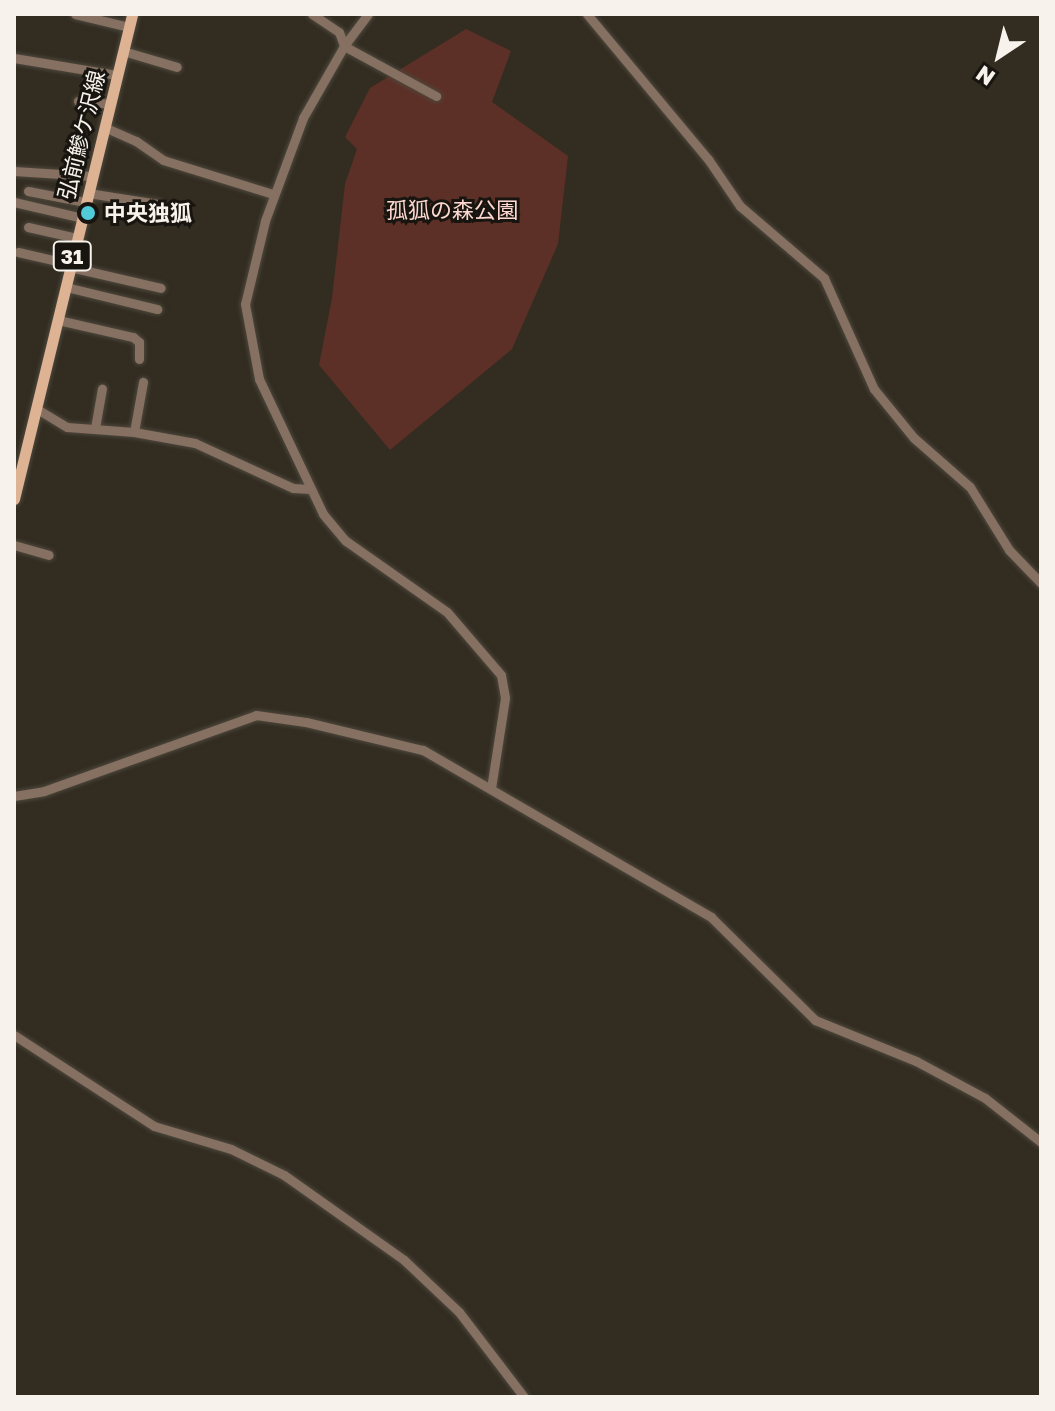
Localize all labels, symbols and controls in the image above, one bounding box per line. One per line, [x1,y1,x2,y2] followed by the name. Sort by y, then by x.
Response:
[959,16,1039,96] north arrow
[970,60,1000,92] text: N
[52,68,110,202] street label: 弘前鰺ケ沢線
[386,197,518,223] park label: 孤狐の森公園
[104,200,192,226] place label: 中央独狐
[79,204,97,222] marker: 中央独狐
[52,240,92,272] road number: 31

